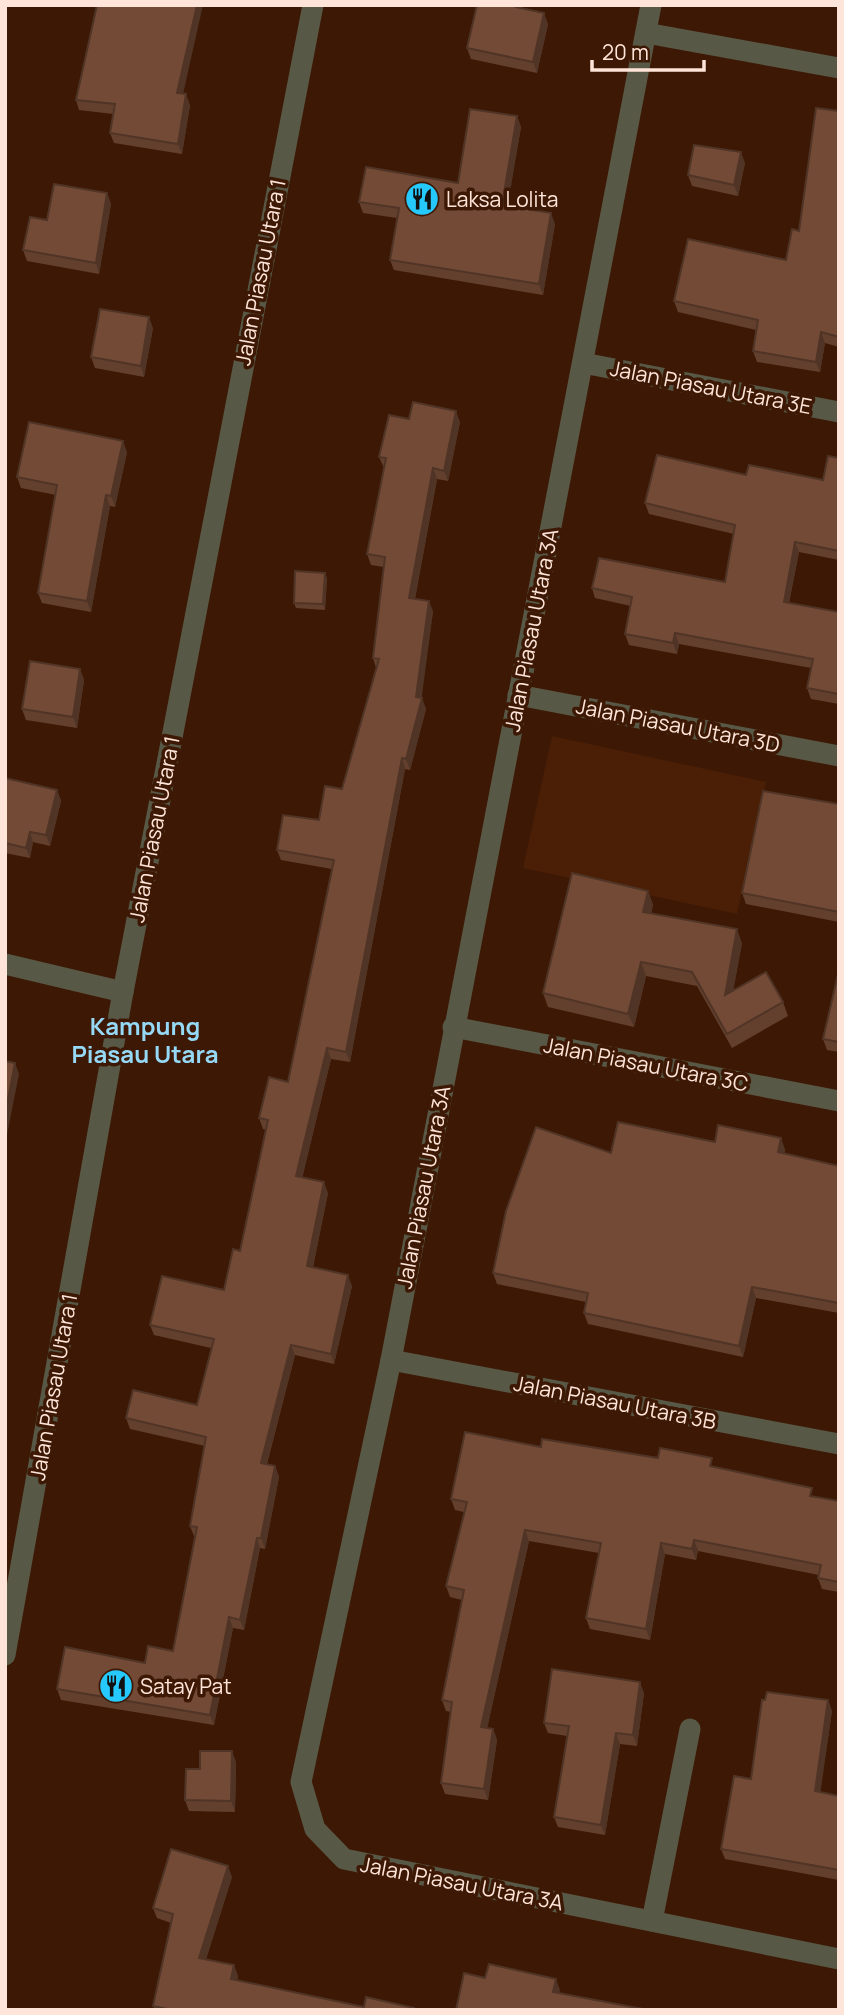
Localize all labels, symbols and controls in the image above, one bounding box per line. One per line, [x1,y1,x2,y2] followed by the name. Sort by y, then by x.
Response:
[592,28,704,72] scale bar
[602,38,649,66] text: 20 m
[228,176,292,368] street label: Jalan Piasau Utara 1
[403,180,441,218] restaurant icon: Laksa Lolita
[446,185,559,213] place label: Laksa Lolita
[608,354,814,420] street label: Jalan Piasau Utara 3E
[498,526,564,734] street label: Jalan Piasau Utara 3A
[574,692,782,758] street label: Jalan Piasau Utara 3D
[122,733,186,925] street label: Jalan Piasau Utara 1
[71,1009,219,1070] district label: Kampung Piasau Utara
[541,1030,751,1098] street label: Jalan Piasau Utara 3C
[390,1083,456,1291] street label: Jalan Piasau Utara 3A
[23,1291,83,1483] street label: Jalan Piasau Utara 1
[511,1369,719,1435] street label: Jalan Piasau Utara 3B
[97,1667,135,1705] restaurant icon: Satay Pat
[140,1672,232,1700] place label: Satay Pat
[358,1850,566,1916] street label: Jalan Piasau Utara 3A

